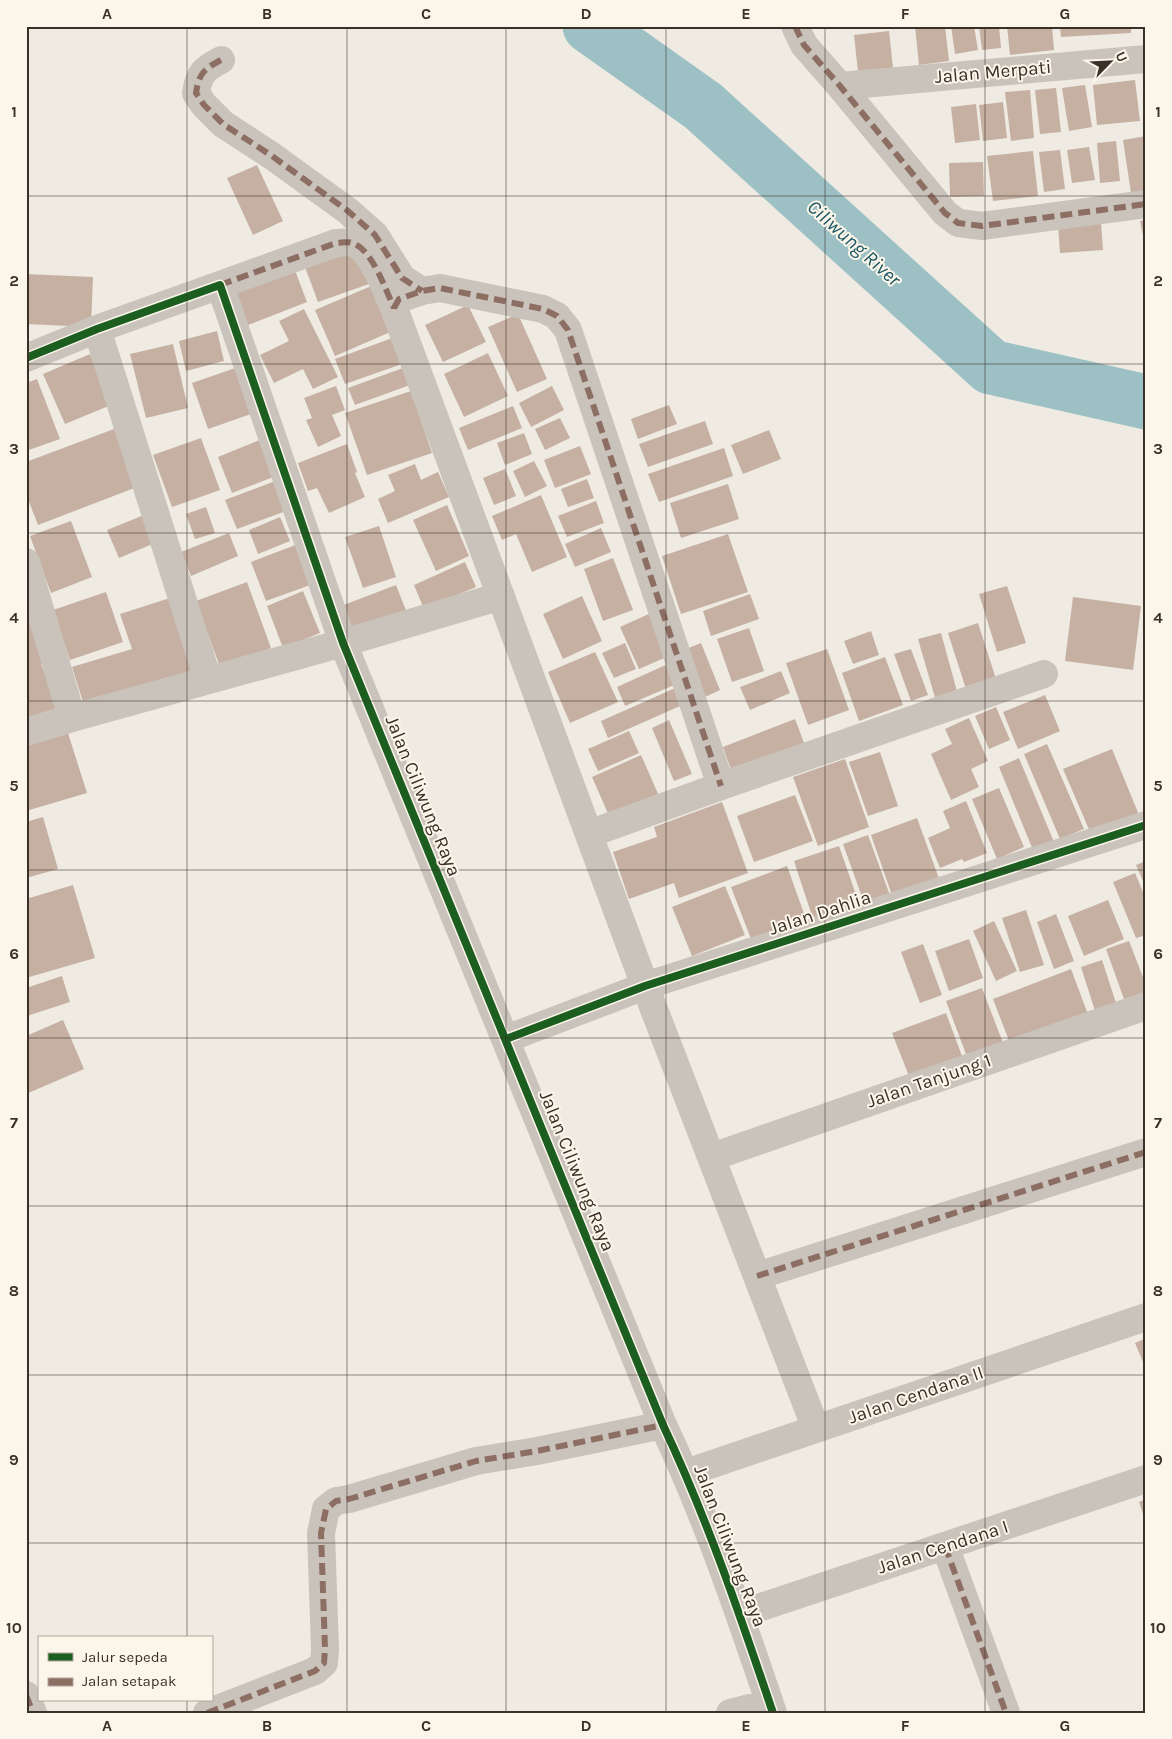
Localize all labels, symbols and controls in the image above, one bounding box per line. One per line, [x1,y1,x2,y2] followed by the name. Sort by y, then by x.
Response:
[102,4,112,23] text: A
[262,4,272,23] text: B
[421,4,431,23] text: C
[581,4,592,23] text: D
[741,4,751,23] text: E
[901,4,910,23] text: F
[1060,4,1070,23] text: G
[1084,38,1134,88] north arrow
[1112,49,1131,65] text: U
[934,56,1052,88] street label: Jalan Merpati
[11,102,17,121] text: 1
[1155,102,1161,121] text: 1
[803,195,906,292] water label: Ciliwung River
[9,271,19,290] text: 2
[1153,271,1163,290] text: 2
[9,439,19,458] text: 3
[1153,439,1163,458] text: 3
[9,608,19,627] text: 4
[1153,608,1163,627] text: 4
[381,712,465,880] street label: Jalan Ciliwung Raya
[9,776,19,795] text: 5
[1153,776,1163,795] text: 5
[766,886,874,940] street label: Jalan Dahlia
[9,944,19,963] text: 6
[1153,944,1163,963] text: 6
[864,1049,994,1113] street label: Jalan Tanjung 1
[535,1087,619,1255] street label: Jalan Ciliwung Raya
[10,1113,18,1132] text: 7
[1154,1113,1162,1132] text: 7
[9,1281,19,1300] text: 8
[1153,1281,1163,1300] text: 8
[845,1362,987,1428] street label: Jalan Cendana II
[9,1450,19,1469] text: 9
[1153,1450,1163,1469] text: 9
[689,1462,771,1630] street label: Jalan Ciliwung Raya
[875,1515,1011,1579] street label: Jalan Cendana I
[6,1618,22,1637] text: 10
[1150,1618,1166,1637] text: 10
[38,1636,212,1702] legend
[82,1648,168,1666] text: Jalur sepeda
[82,1672,176,1690] text: Jalan setapak
[102,1716,112,1735] text: A
[262,1716,272,1735] text: B
[421,1716,431,1735] text: C
[581,1716,592,1735] text: D
[741,1716,751,1735] text: E
[901,1716,910,1735] text: F
[1060,1716,1070,1735] text: G

